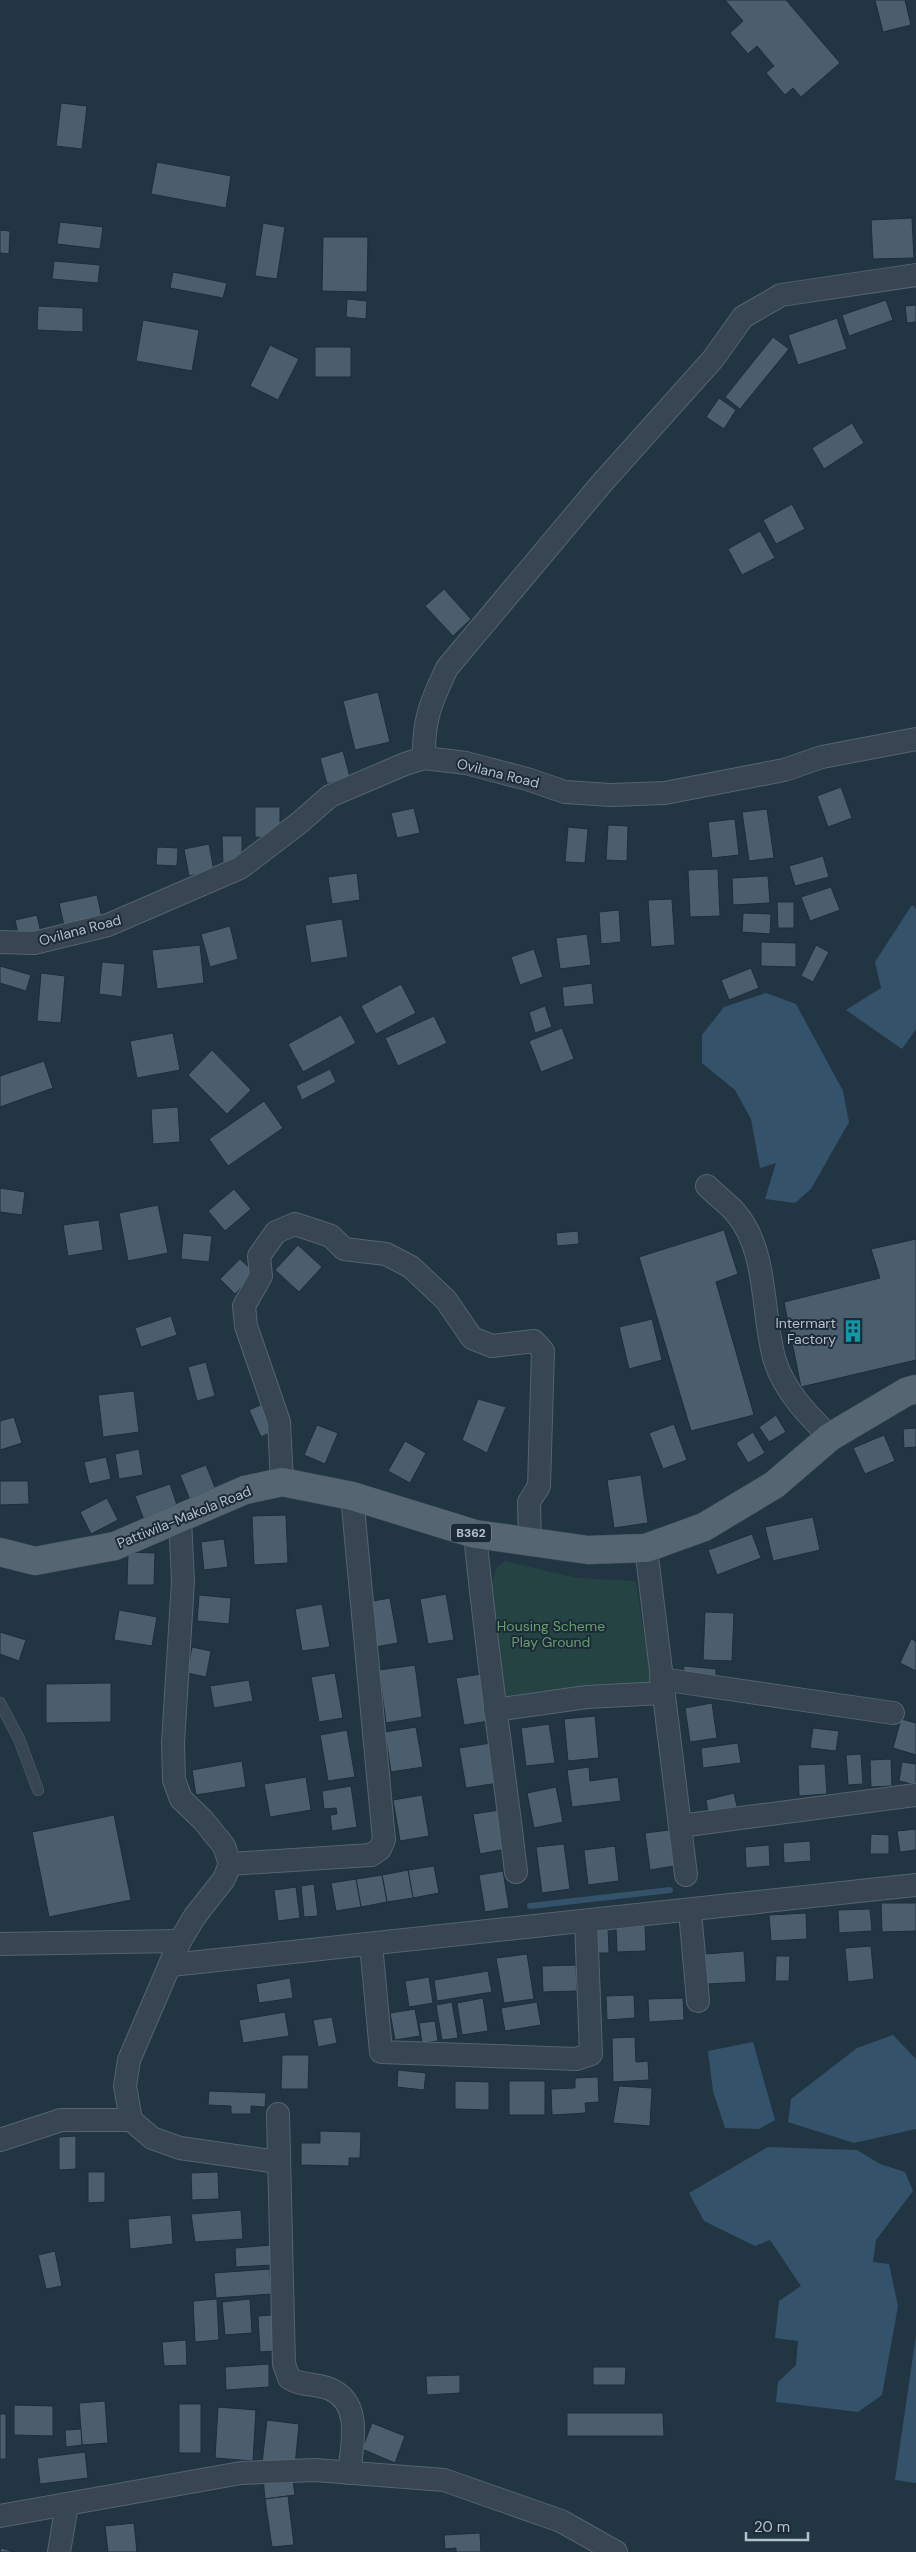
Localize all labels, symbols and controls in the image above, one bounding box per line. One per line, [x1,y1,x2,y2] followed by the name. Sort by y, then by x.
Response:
[455,754,541,792] street label: Ovilana Road
[37,910,123,950] street label: Ovilana Road
[776,1314,836,1348] place label: Intermart Factory
[840,1318,866,1344] building icon: Intermart Factory
[114,1482,254,1552] street label: Pattiwila-Makola Road
[451,1524,491,1542] road number: B362
[497,1617,605,1651] park label: Housing Scheme Play Ground
[746,2510,808,2542] scale bar
[754,2517,790,2537] text: 20 m

